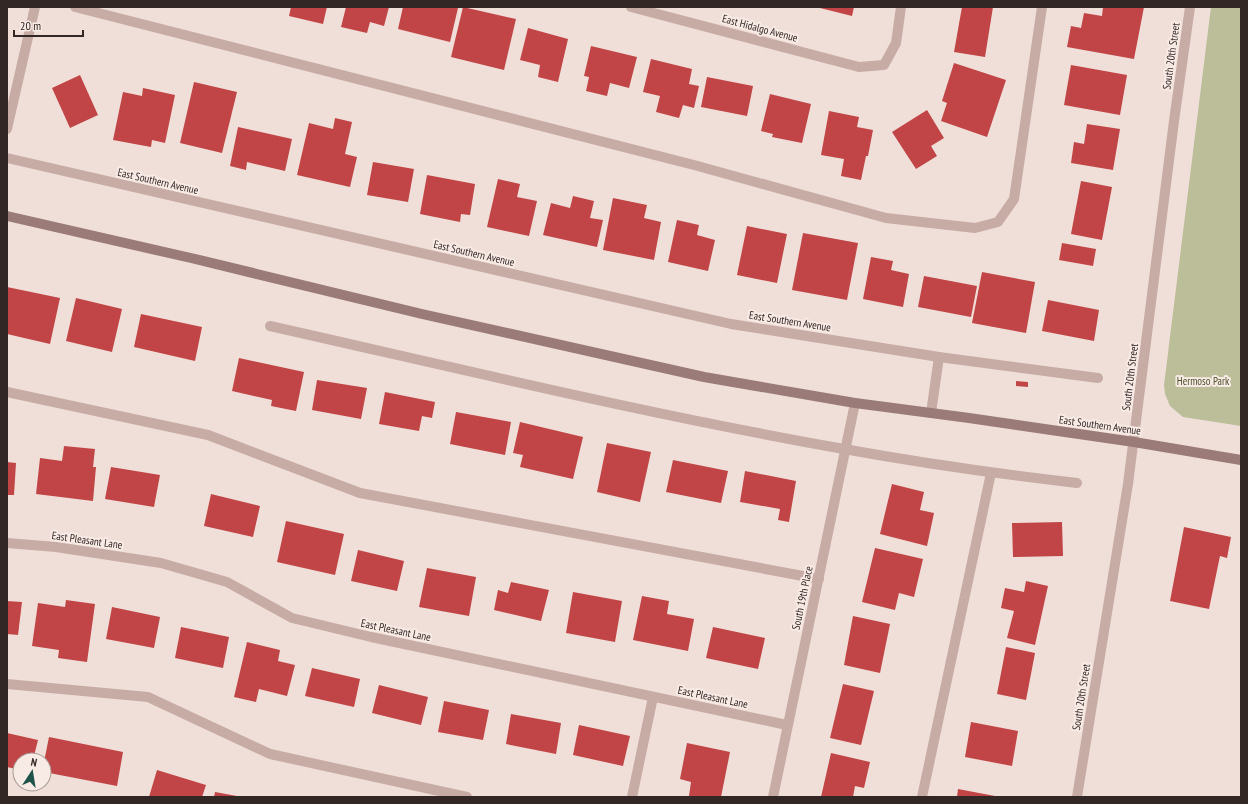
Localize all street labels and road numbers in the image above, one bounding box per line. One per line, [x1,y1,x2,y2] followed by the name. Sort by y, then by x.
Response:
[721,11,800,45] street label: East Hidalgo Avenue
[1159,22,1183,90] street label: South 20th Street
[116,165,200,197] street label: East Southern Avenue
[432,237,516,269] street label: East Southern Avenue
[748,308,832,334] street label: East Southern Avenue
[1119,343,1141,411] street label: South 20th Street
[1058,412,1142,438] street label: East Southern Avenue
[51,528,124,552] street label: East Pleasant Lane
[788,564,816,631] street label: South 19th Place
[360,616,433,644] street label: East Pleasant Lane
[1069,663,1093,731] street label: South 20th Street
[677,683,750,711] street label: East Pleasant Lane

